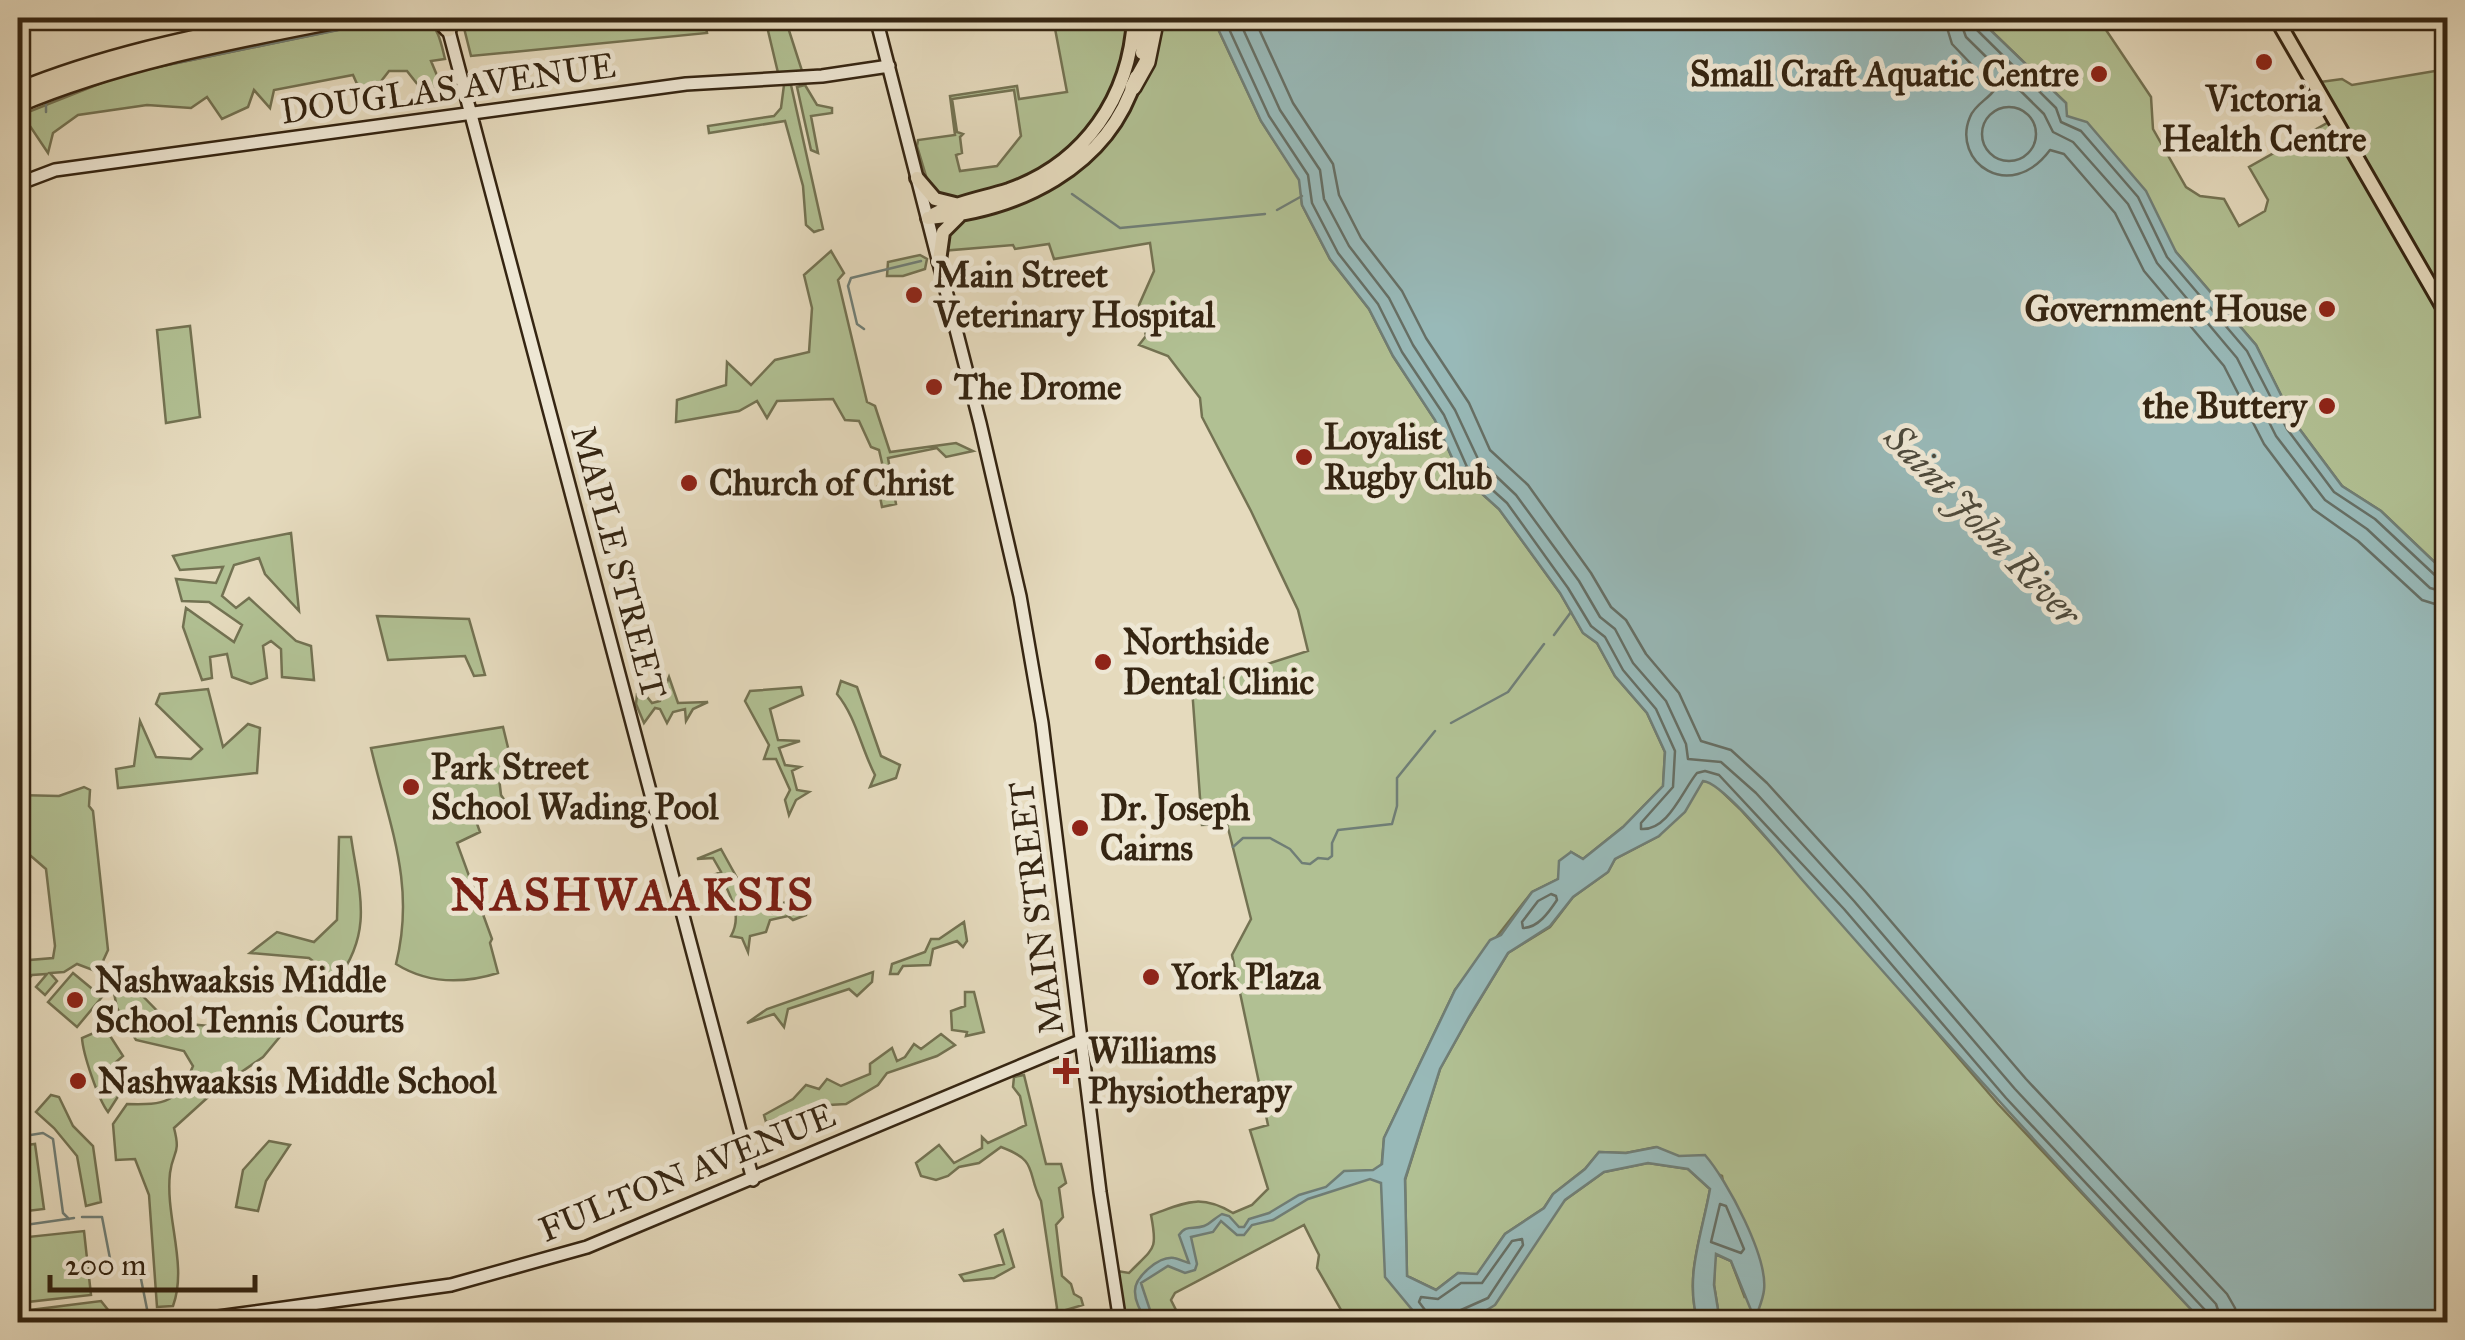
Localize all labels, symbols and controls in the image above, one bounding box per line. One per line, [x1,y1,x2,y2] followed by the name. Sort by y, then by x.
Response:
[278,44,618,133] street label: DOUGLAS AVENUE
[2253,51,2275,73] marker: Victoria Health Centre
[1690,53,2079,96] place label: Small Craft Aquatic Centre
[2088,63,2110,85] marker: Small Craft Aquatic Centre
[2161,78,2367,161] place label: Victoria Health Centre
[933,254,1216,337] place label: Main Street Veterinary Hospital
[903,284,925,306] marker: Main Street Veterinary Hospital
[2024,288,2307,331] place label: Government House
[2316,298,2338,320] marker: Government House
[954,366,1122,409] place label: The Drome
[923,376,945,398] marker: The Drome
[2141,385,2309,428] place label: the Buttery
[2316,395,2338,417] marker: the Buttery
[1875,414,2092,637] water label: Saint John River
[1324,416,1493,499] place label: Loyalist Rugby Club
[561,421,676,703] street label: MAPLE STREET
[1293,446,1315,468] marker: Loyalist Rugby Club
[709,462,954,505] place label: Church of Christ
[678,472,700,494] marker: Church of Christ
[1123,621,1315,704] place label: Northside Dental Clinic
[1092,651,1114,673] marker: Northside Dental Clinic
[431,746,719,829] place label: Park Street School Wading Pool
[400,776,422,798] marker: Park Street School Wading Pool
[1000,779,1073,1037] street label: MAIN STREET
[1100,787,1251,870] place label: Dr. Joseph Cairns
[1069,817,1091,839] marker: Dr. Joseph Cairns
[451,867,815,922] district label: NASHWAAKSIS
[1171,956,1322,999] place label: York Plaza
[95,959,404,1042] place label: Nashwaaksis Middle School Tennis Courts
[1140,966,1162,988] marker: York Plaza
[64,989,86,1011] marker: Nashwaaksis Middle School Tennis Courts
[1088,1030,1293,1113] place label: Williams Physiotherapy
[1053,1058,1079,1084] marker: Williams Physiotherapy
[98,1060,497,1103] place label: Nashwaaksis Middle School
[67,1070,89,1092] marker: Nashwaaksis Middle School
[533,1093,842,1252] street label: FULTON AVENUE
[50,1230,255,1292] scale bar
[65,1247,146,1283] text: 200 m

